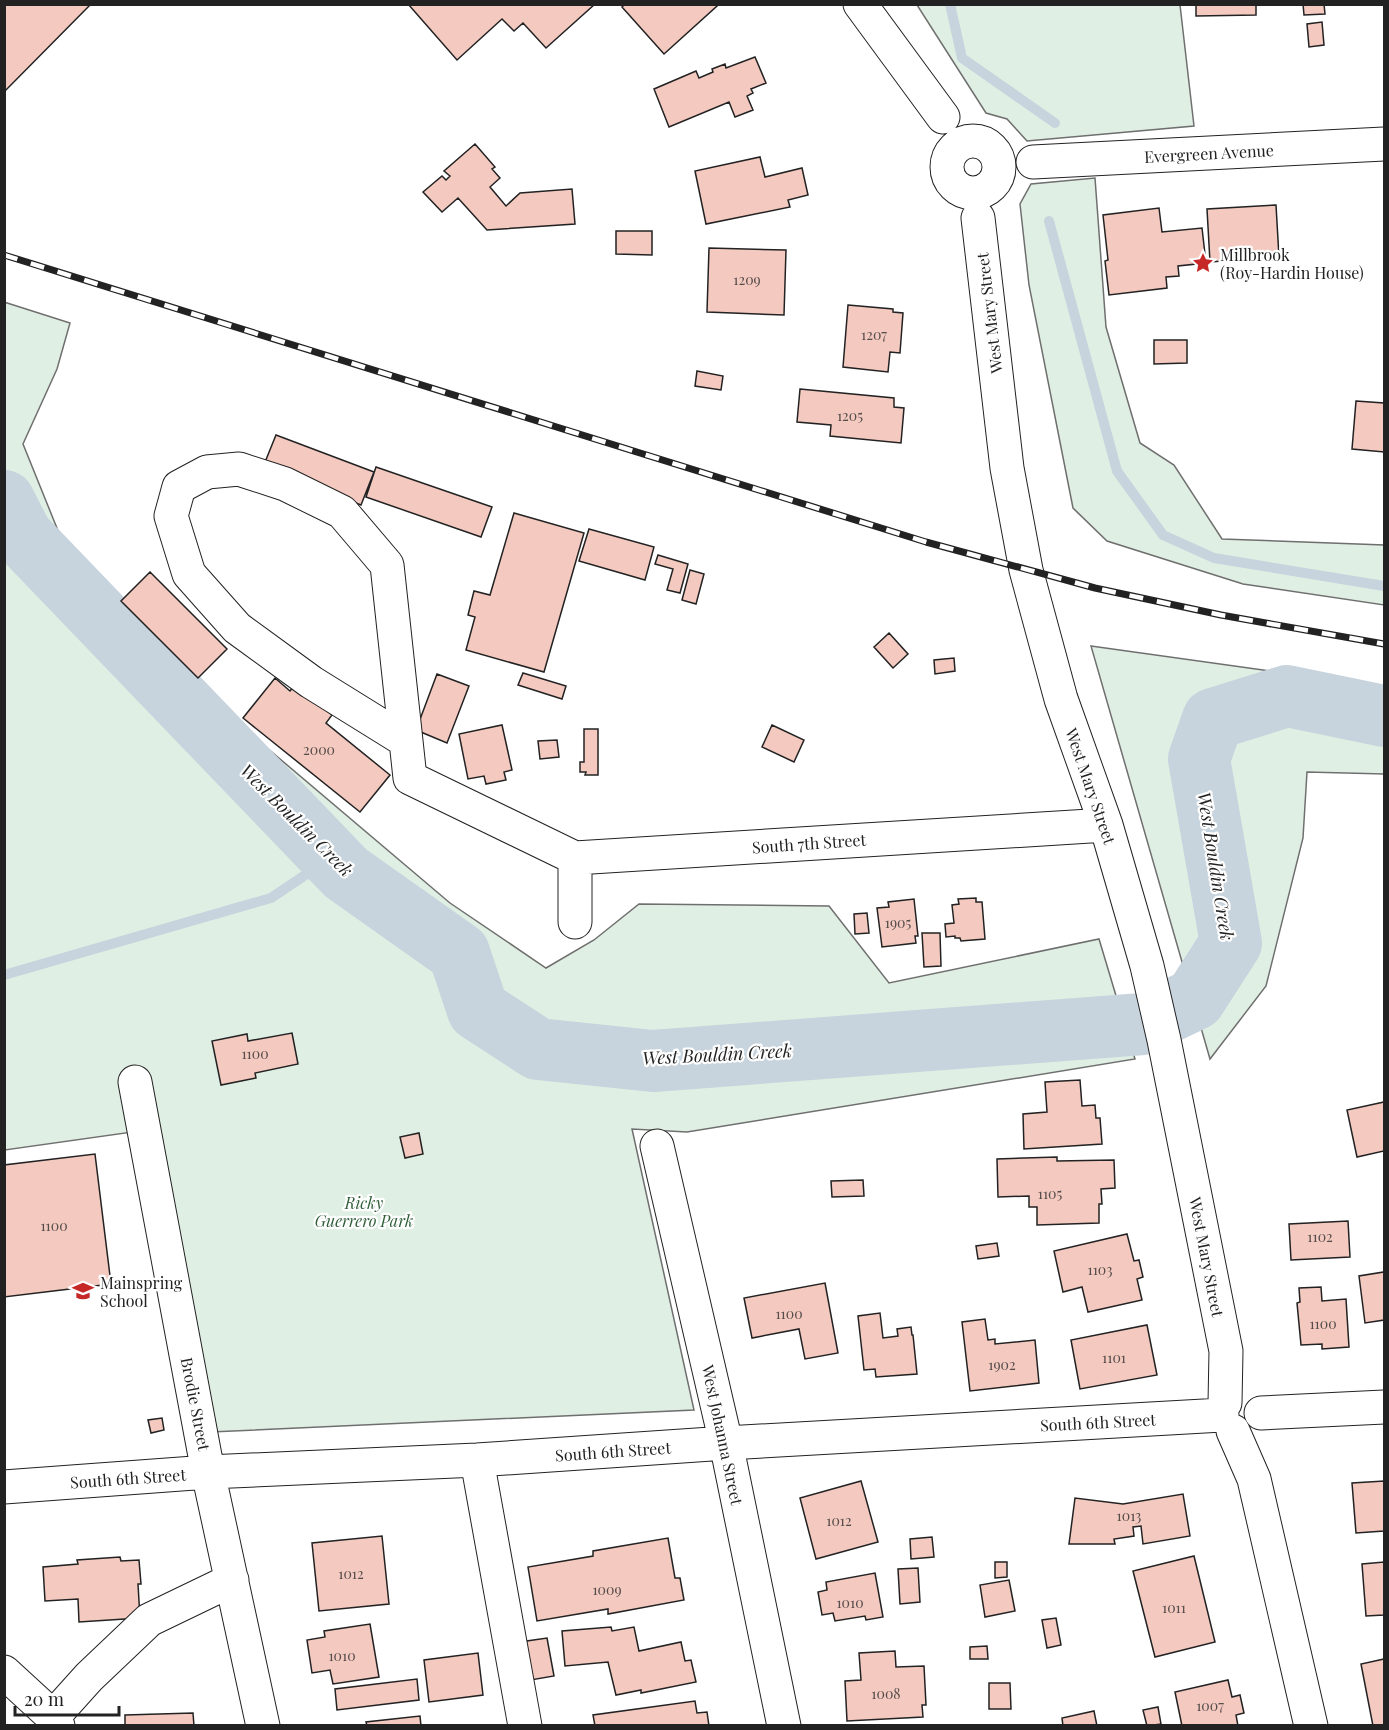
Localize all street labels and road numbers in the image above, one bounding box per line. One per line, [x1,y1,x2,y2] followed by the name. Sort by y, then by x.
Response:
[1144,139,1274,167] street label: Evergreen Avenue
[971,251,1007,376] street label: West Mary Street
[1061,724,1121,847] street label: West Mary Street
[751,829,867,857] street label: South 7th Street
[1185,1194,1229,1319] street label: West Mary Street
[177,1356,215,1453] street label: Brodie Street
[698,1362,748,1507] street label: West Johanna Street
[1039,1408,1157,1436] street label: South 6th Street
[554,1436,672,1466] street label: South 6th Street
[69,1463,187,1493] street label: South 6th Street

